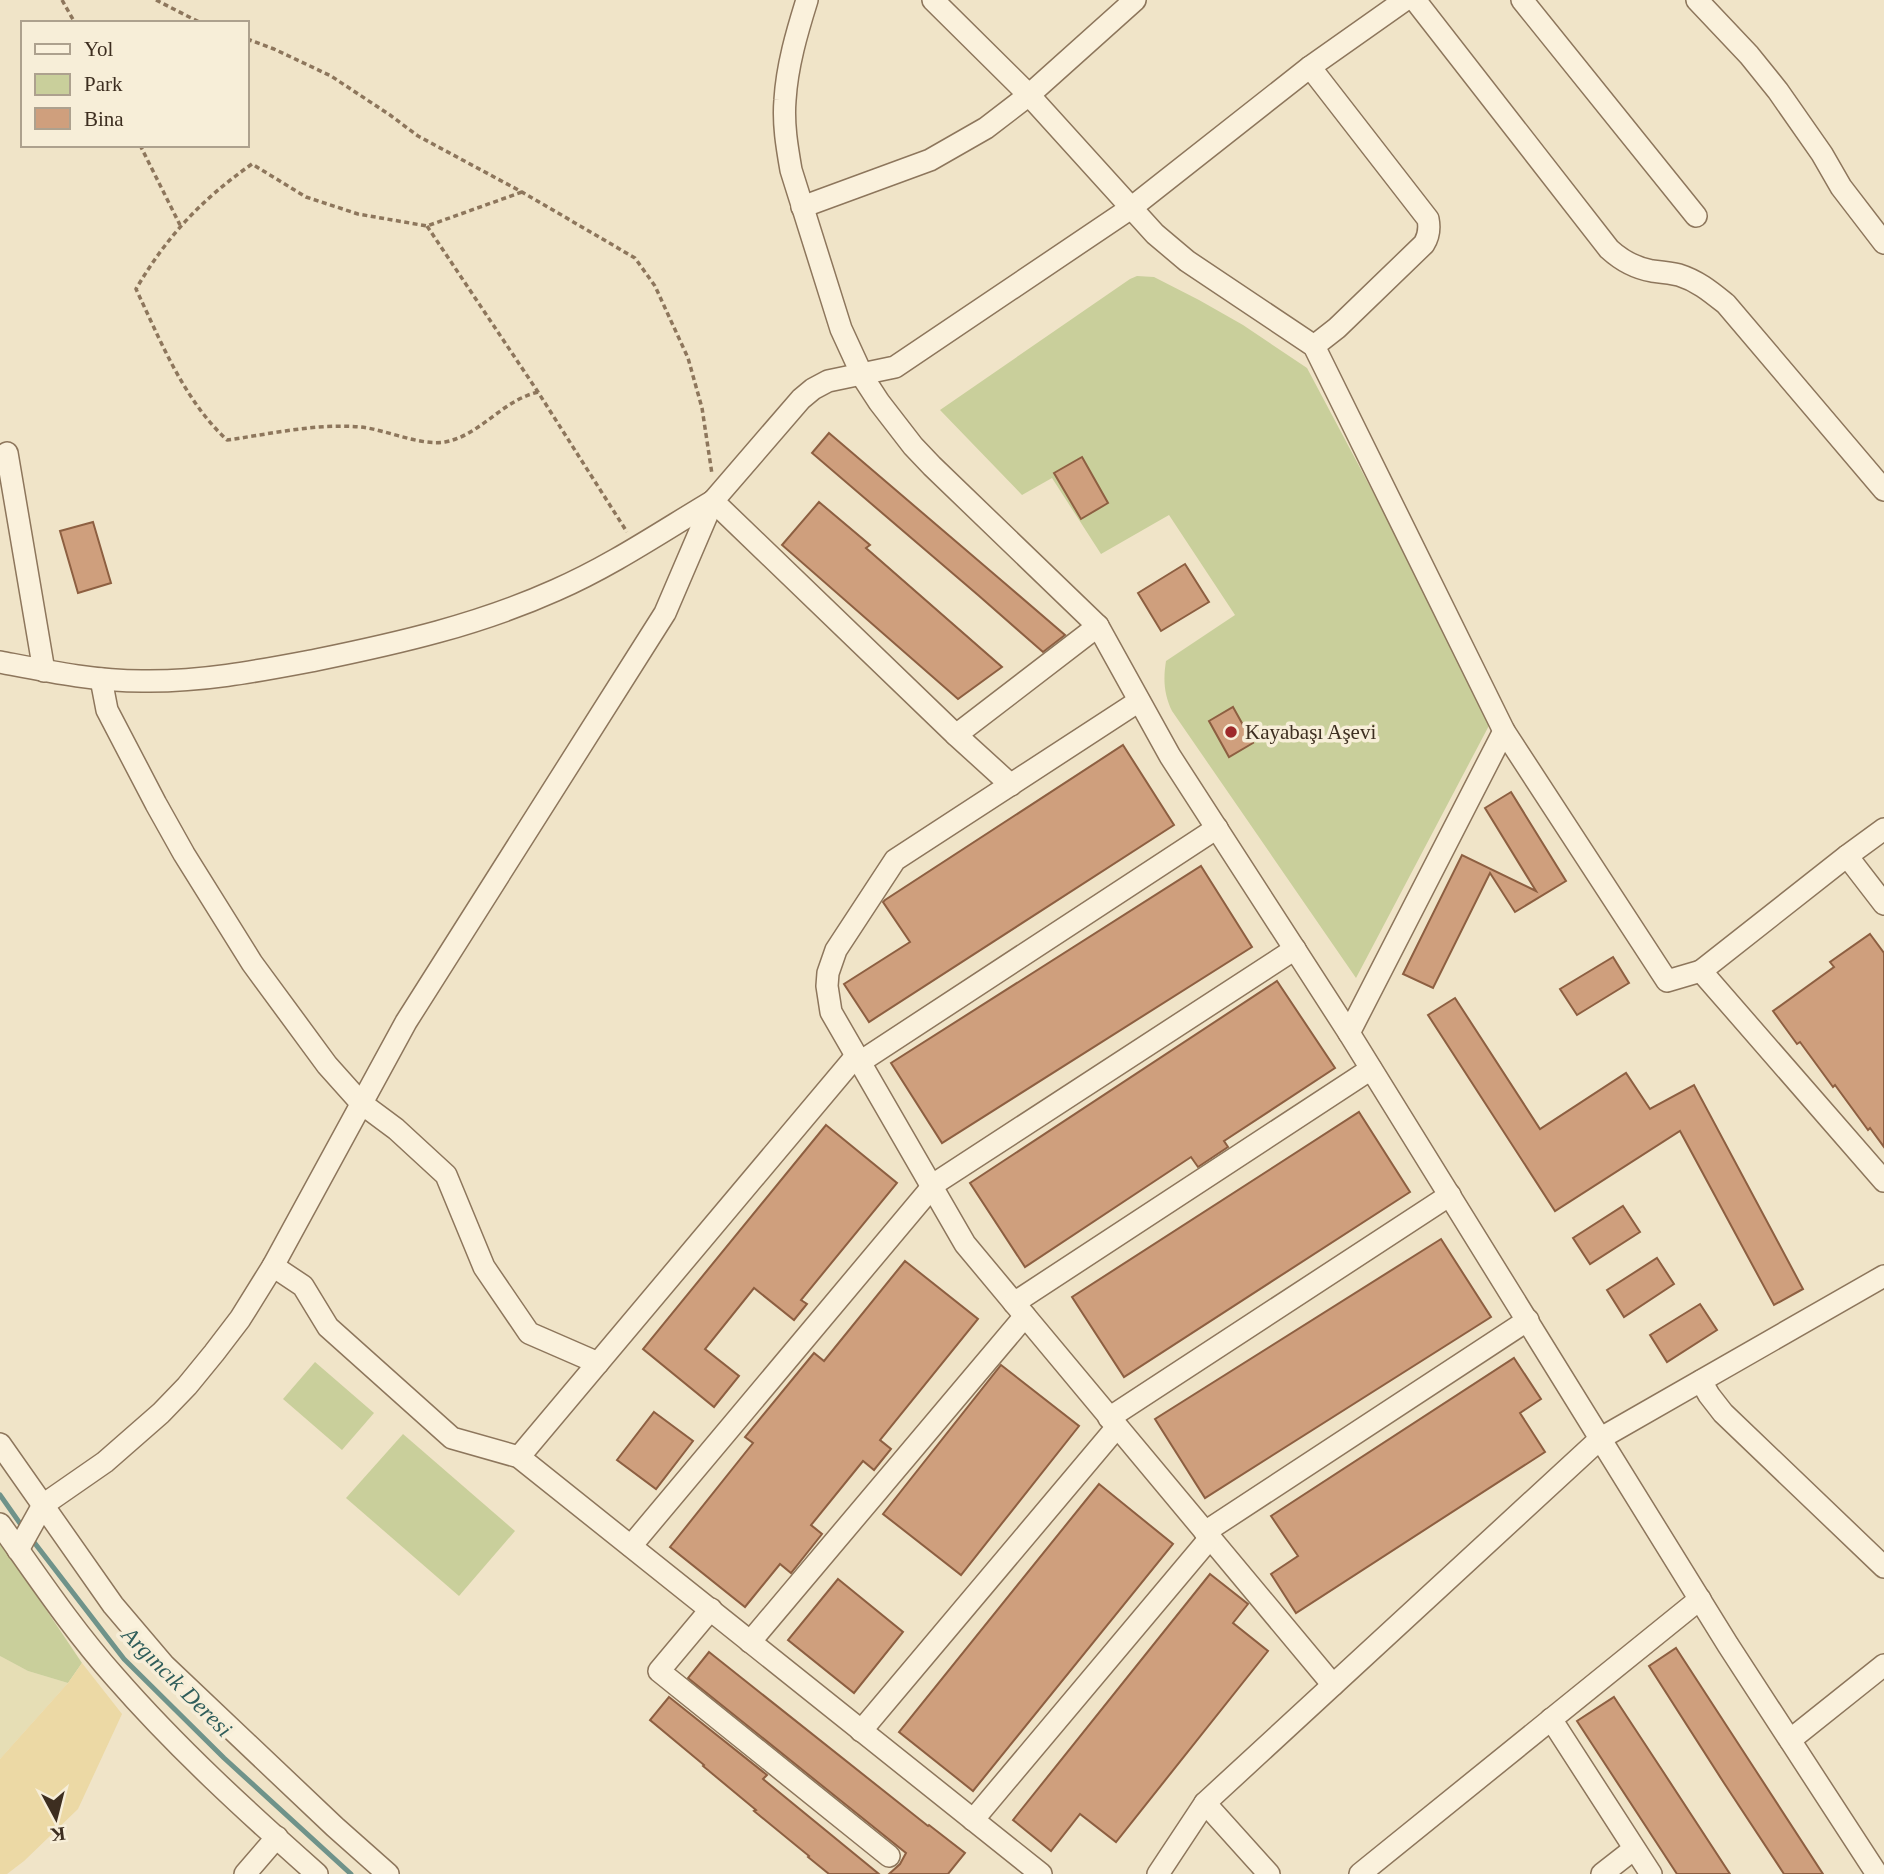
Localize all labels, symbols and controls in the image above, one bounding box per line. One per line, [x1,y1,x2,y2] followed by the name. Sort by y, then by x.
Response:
[21,21,248,147] legend
[84,37,114,61] text: Yol
[84,72,123,96] text: Park
[84,107,124,131] text: Bina
[1245,720,1376,744] place label: Kayabaşı Aşevi
[1223,724,1239,740] marker: Kayabaşı Aşevi
[116,1621,237,1742] water label: Argıncık Deresi
[21,1783,91,1853] north arrow
[49,1823,67,1846] text: K

